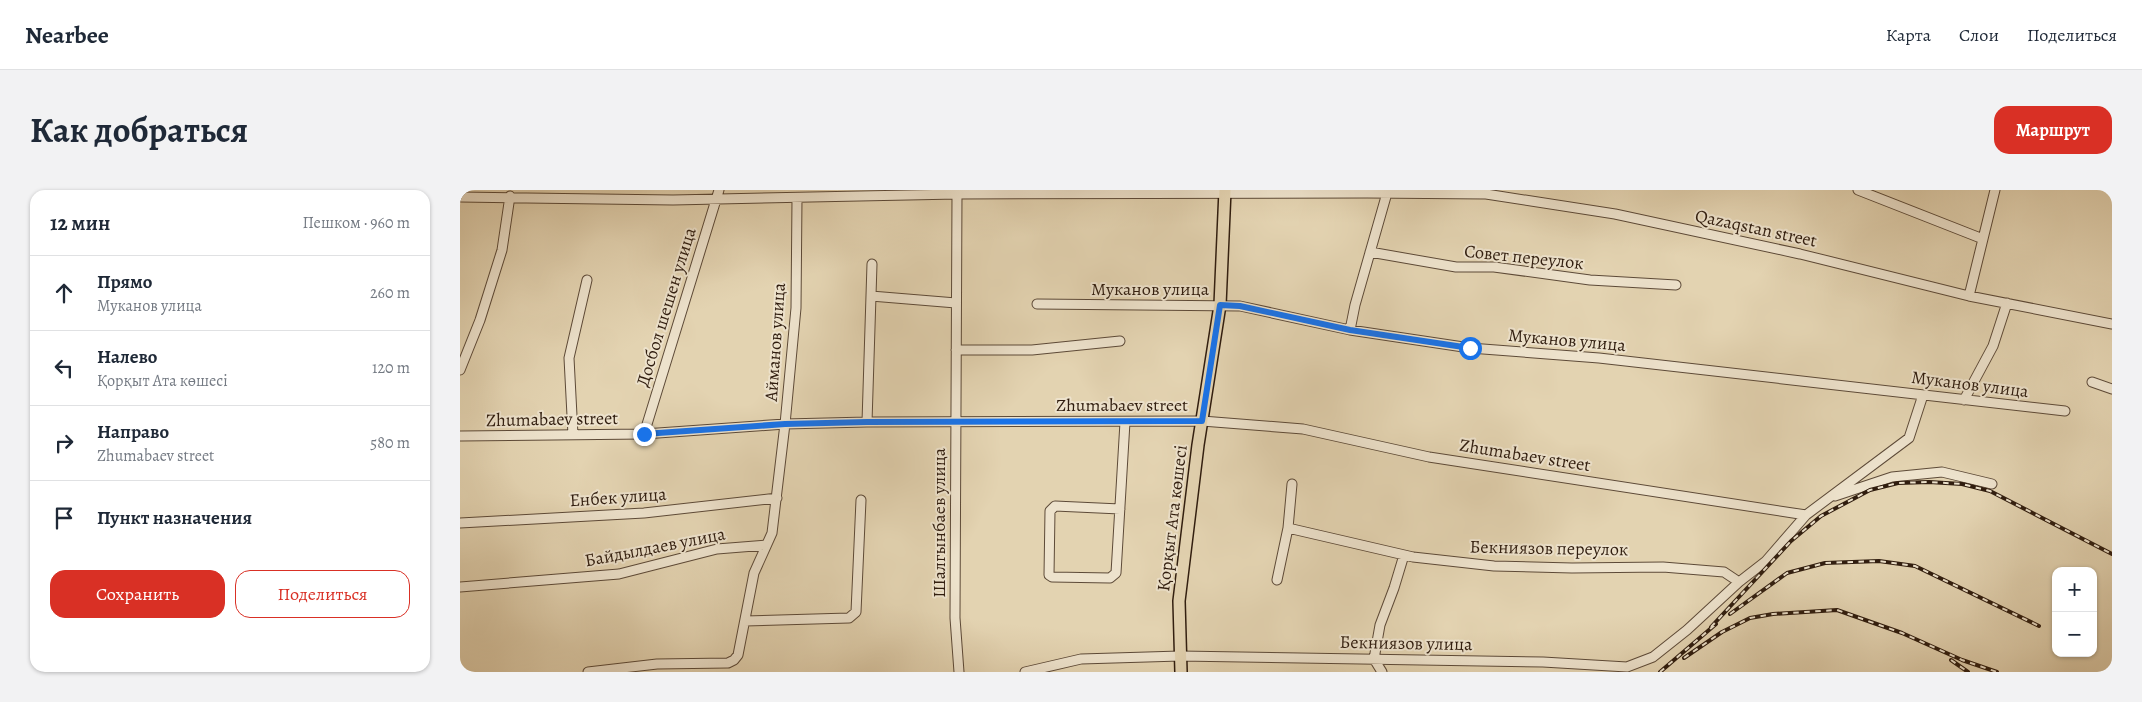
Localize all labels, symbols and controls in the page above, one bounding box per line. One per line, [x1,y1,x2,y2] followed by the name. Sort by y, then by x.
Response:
[25,19,109,51] text: Nearbee
[1886,23,1931,47] text: Карта
[1959,23,1999,47] text: Слои
[2027,23,2117,47] text: Поделиться
[30,106,248,154] text: Как добраться
[1994,106,2112,154] button: Маршрут
[1693,203,1819,253] street label: Qazaqstan street
[50,209,110,237] text: 12 мин
[303,212,410,234] text: Пешком · 960 m
[630,224,702,390] street label: Досбол шешен улица
[1463,239,1585,275] street label: Совет переулок
[97,269,152,295] text: Прямо
[1091,277,1210,301] street label: Муканов улица
[50,279,78,307] icon: ahead
[759,281,791,403] street label: Айманов улица
[370,282,410,304] text: 260 m
[97,295,202,317] text: Муканов улица
[1507,323,1627,357] street label: Муканов улица
[1459,337,1482,360] route start
[97,344,157,370] text: Налево
[50,354,78,382] icon: left
[372,357,410,379] text: 120 m
[1910,365,2031,403] street label: Муканов улица
[97,370,228,392] text: Қорқыт Ата көшесі
[1056,393,1188,417] street label: Zhumabaev street
[486,406,618,432] street label: Zhumabaev street
[97,419,169,445] text: Направо
[633,423,656,446] route end
[50,429,78,457] icon: right
[370,432,410,454] text: 580 m
[1458,433,1592,477] street label: Zhumabaev street
[1151,444,1193,592] street label: Қорқыт Ата көшесі
[97,445,214,467] text: Zhumabaev street
[927,447,951,598] street label: Шалгынбаев улица
[569,482,668,512] street label: Енбек улица
[50,504,78,532] icon: arrive
[97,505,252,531] text: Пункт назначения
[583,521,728,572] street label: Байдылдаев улица
[1469,535,1629,561] street label: Бекниязов переулок
[2052,567,2097,657] map controls
[2052,567,2097,612] button: +
[50,570,225,618] button: Сохранить
[235,570,410,618] button: Поделиться
[2052,612,2097,657] button: −
[1339,630,1473,656] street label: Бекниязов улица

